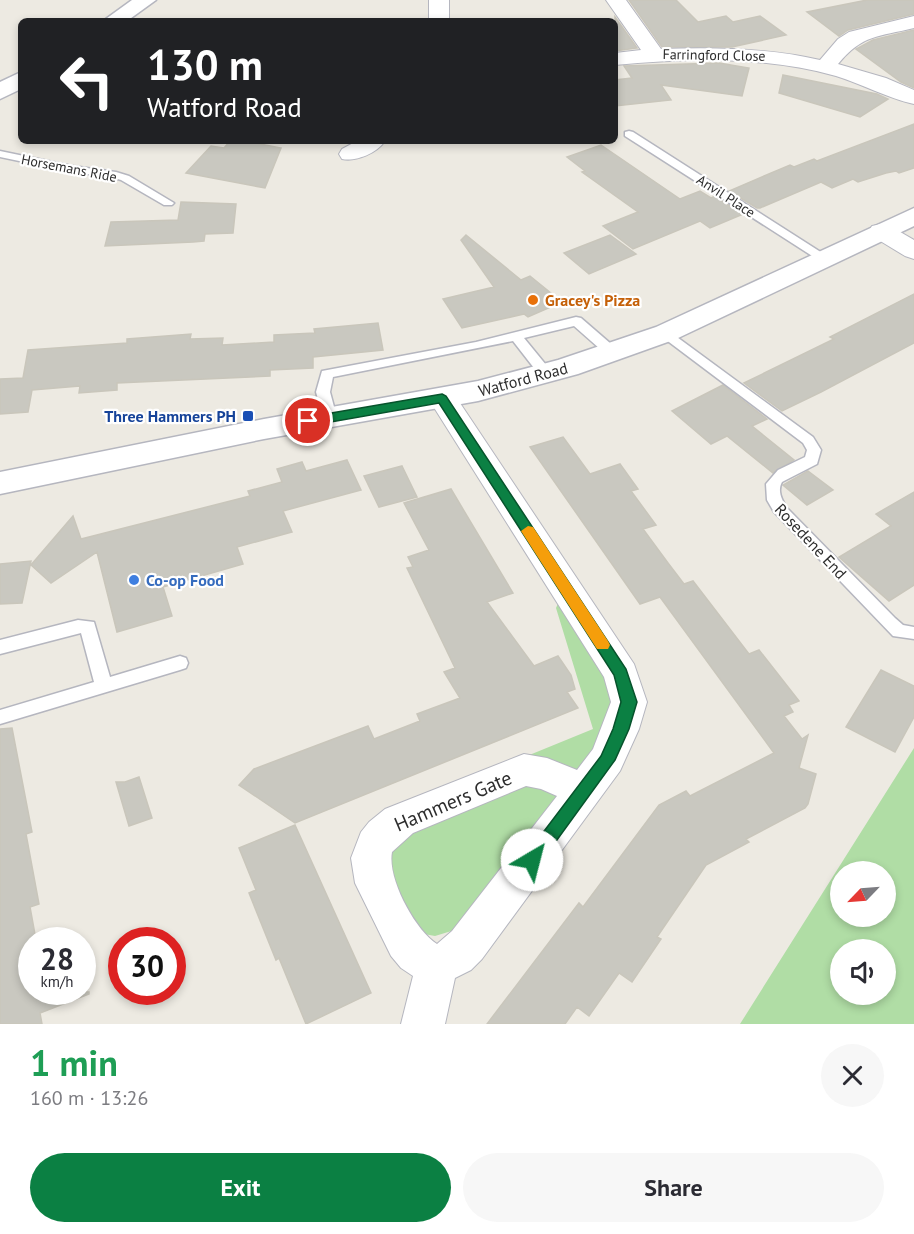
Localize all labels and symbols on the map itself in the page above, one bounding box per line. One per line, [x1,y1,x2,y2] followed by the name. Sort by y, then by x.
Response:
[662,45,766,65] street label: Farringford Close
[20,150,118,186] street label: Horsemans Ride
[693,170,759,222] street label: Anvil Place
[545,290,640,310] place label: Gracey's Pizza
[526,293,540,307] marker: Gracey's Pizza
[476,357,570,401] street label: Watford Road
[282,395,333,446] pin
[104,406,236,426] place label: Three Hammers PH
[241,409,255,423] marker: Three Hammers PH
[771,499,851,583] street label: Rosedene End
[146,570,224,590] place label: Co-op Food
[127,573,141,587] marker: Co-op Food
[390,765,516,837] street label: Hammers Gate
[500,828,564,892] position arrow
[830,861,896,927] north arrow
[108,927,186,1005] speed limit sign: 30

